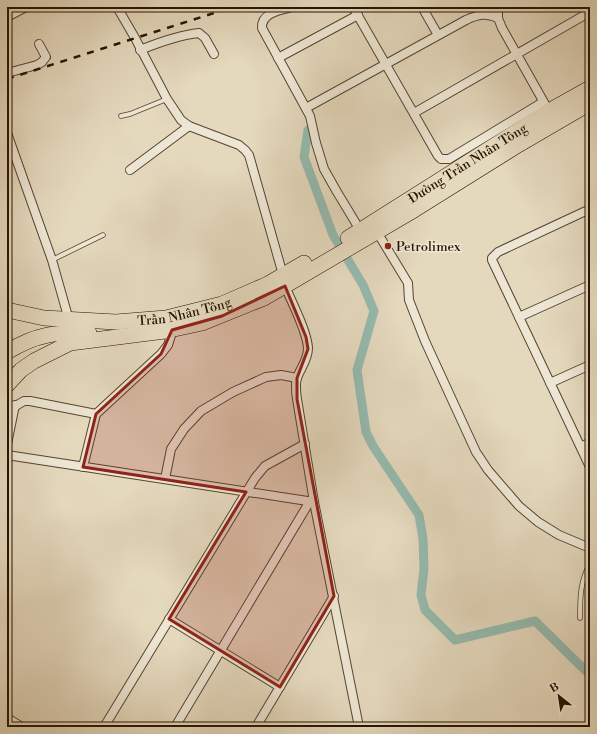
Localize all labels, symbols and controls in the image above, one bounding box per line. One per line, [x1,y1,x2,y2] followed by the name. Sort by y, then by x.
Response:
[405,120,530,207] street label: Đường Trần Nhân Tông
[396,239,461,255] place label: Petrolimex
[383,241,393,251] marker: Petrolimex
[137,294,234,329] street label: Trần Nhân Tông
[539,676,579,716] north arrow
[547,680,562,696] text: B

